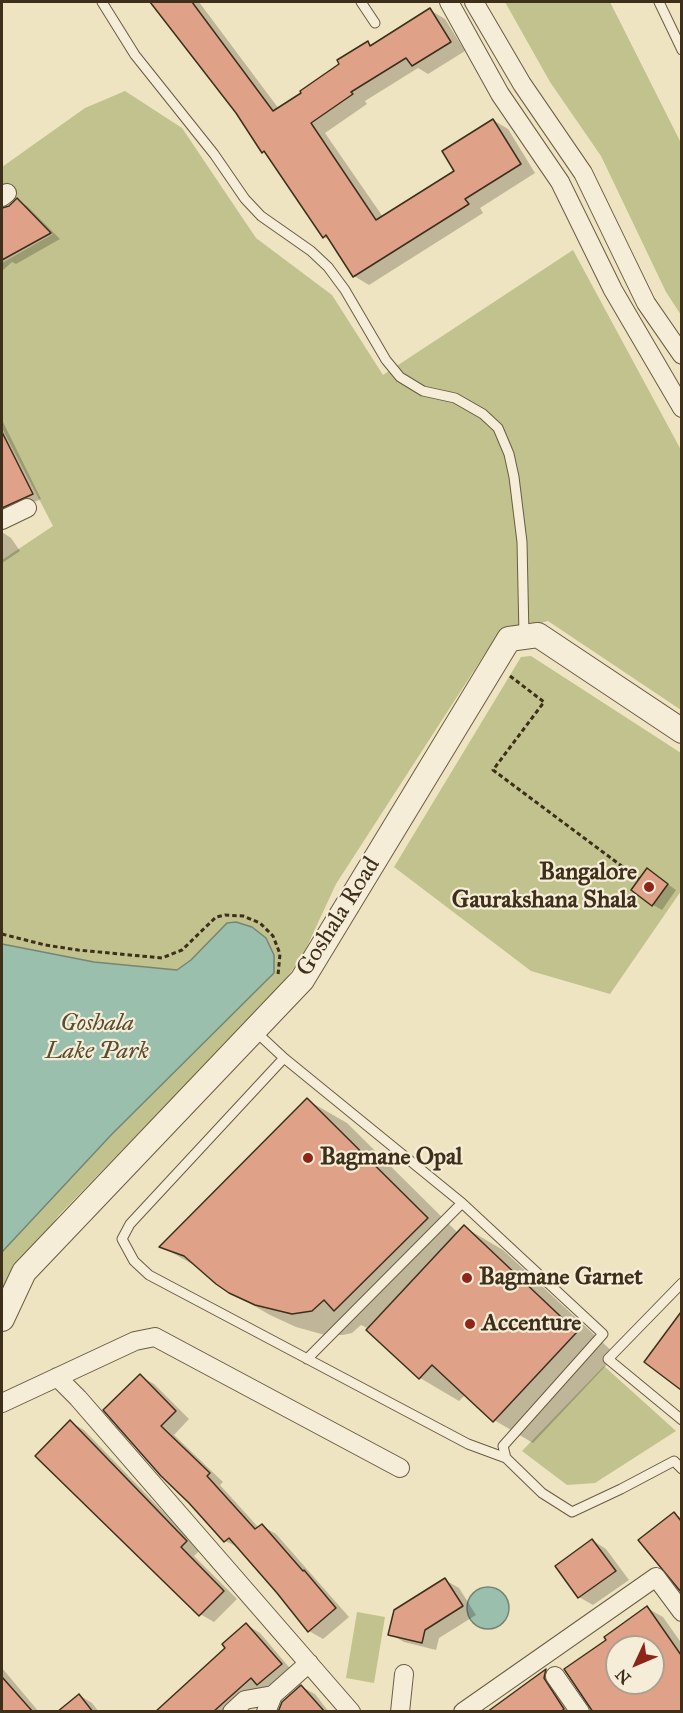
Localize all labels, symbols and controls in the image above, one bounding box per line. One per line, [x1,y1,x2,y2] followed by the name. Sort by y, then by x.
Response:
[291,852,387,982] street label: Goshala Road
[452,859,637,915] place label: Bangalore Gaurakshana Shala
[642,880,656,894] marker: Bangalore Gaurakshana Shala
[45,1010,149,1066] park label: Goshala Lake Park
[320,1144,463,1172] place label: Bagmane Opal
[301,1151,315,1165] marker: Bagmane Opal
[479,1264,643,1292] place label: Bagmane Garnet
[460,1271,474,1285] marker: Bagmane Garnet
[482,1310,581,1338] place label: Accenture
[463,1317,477,1331] marker: Accenture
[605,1635,665,1695] north arrow
[612,1665,635,1688] text: N

